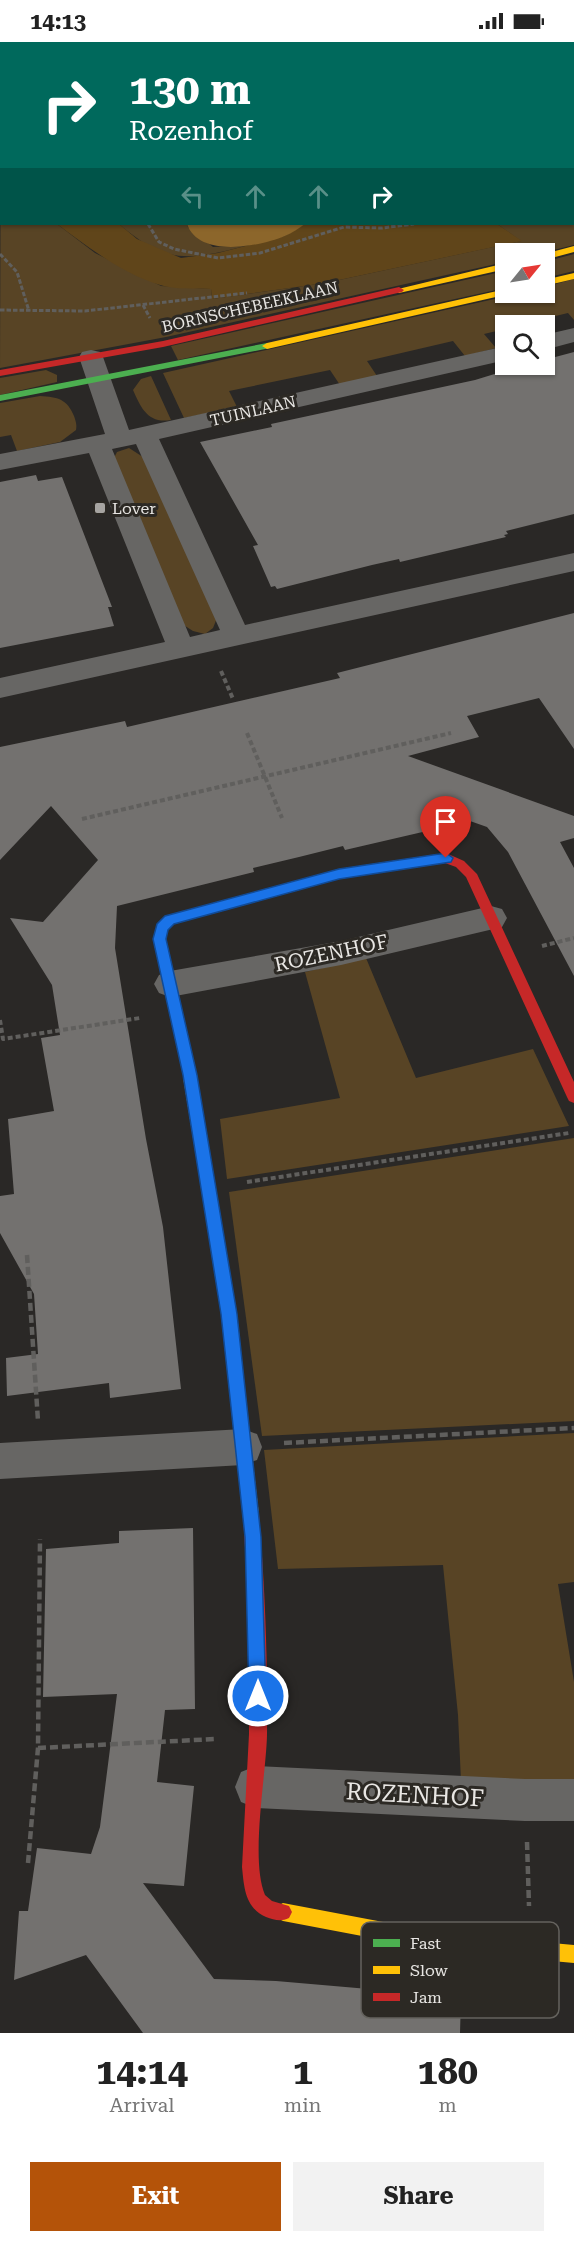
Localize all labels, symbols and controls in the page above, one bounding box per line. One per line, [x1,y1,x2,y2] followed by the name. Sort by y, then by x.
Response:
[30,9,86,34] text: 14:13
[129,65,251,114] text: 130 m
[30,66,108,144] icon: right
[129,115,253,147] text: Rozenhof
[176,180,209,213] icon: left
[239,180,272,213] icon: ahead
[302,180,335,213] icon: ahead
[365,180,398,213] icon: right
[495,243,555,303] north arrow
[495,243,555,375] map controls
[160,277,340,337] street label: BORNSCHEBEEKLAAN
[495,315,555,375] button: search
[208,392,298,430] street label: TUINLAAN
[112,499,156,518] place label: Lover
[93,501,107,515] marker: Lover
[420,796,471,858] pin
[429,805,462,838] icon: arrive
[272,929,390,977] street label: ROZENHOF
[226,1664,290,1728] position arrow
[345,1777,485,1813] street label: ROZENHOF
[361,1922,559,2018] legend
[410,1934,441,1953] text: Fast
[410,1961,448,1980] text: Slow
[410,1988,442,2007] text: Jam
[96,2051,188,2093] text: 14:14
[293,2051,313,2093] text: 1
[418,2051,478,2093] text: 180
[109,2093,174,2117] text: Arrival
[284,2093,321,2117] text: min
[439,2093,457,2117] text: m
[30,2162,281,2231] button: Exit
[293,2162,544,2231] button: Share

